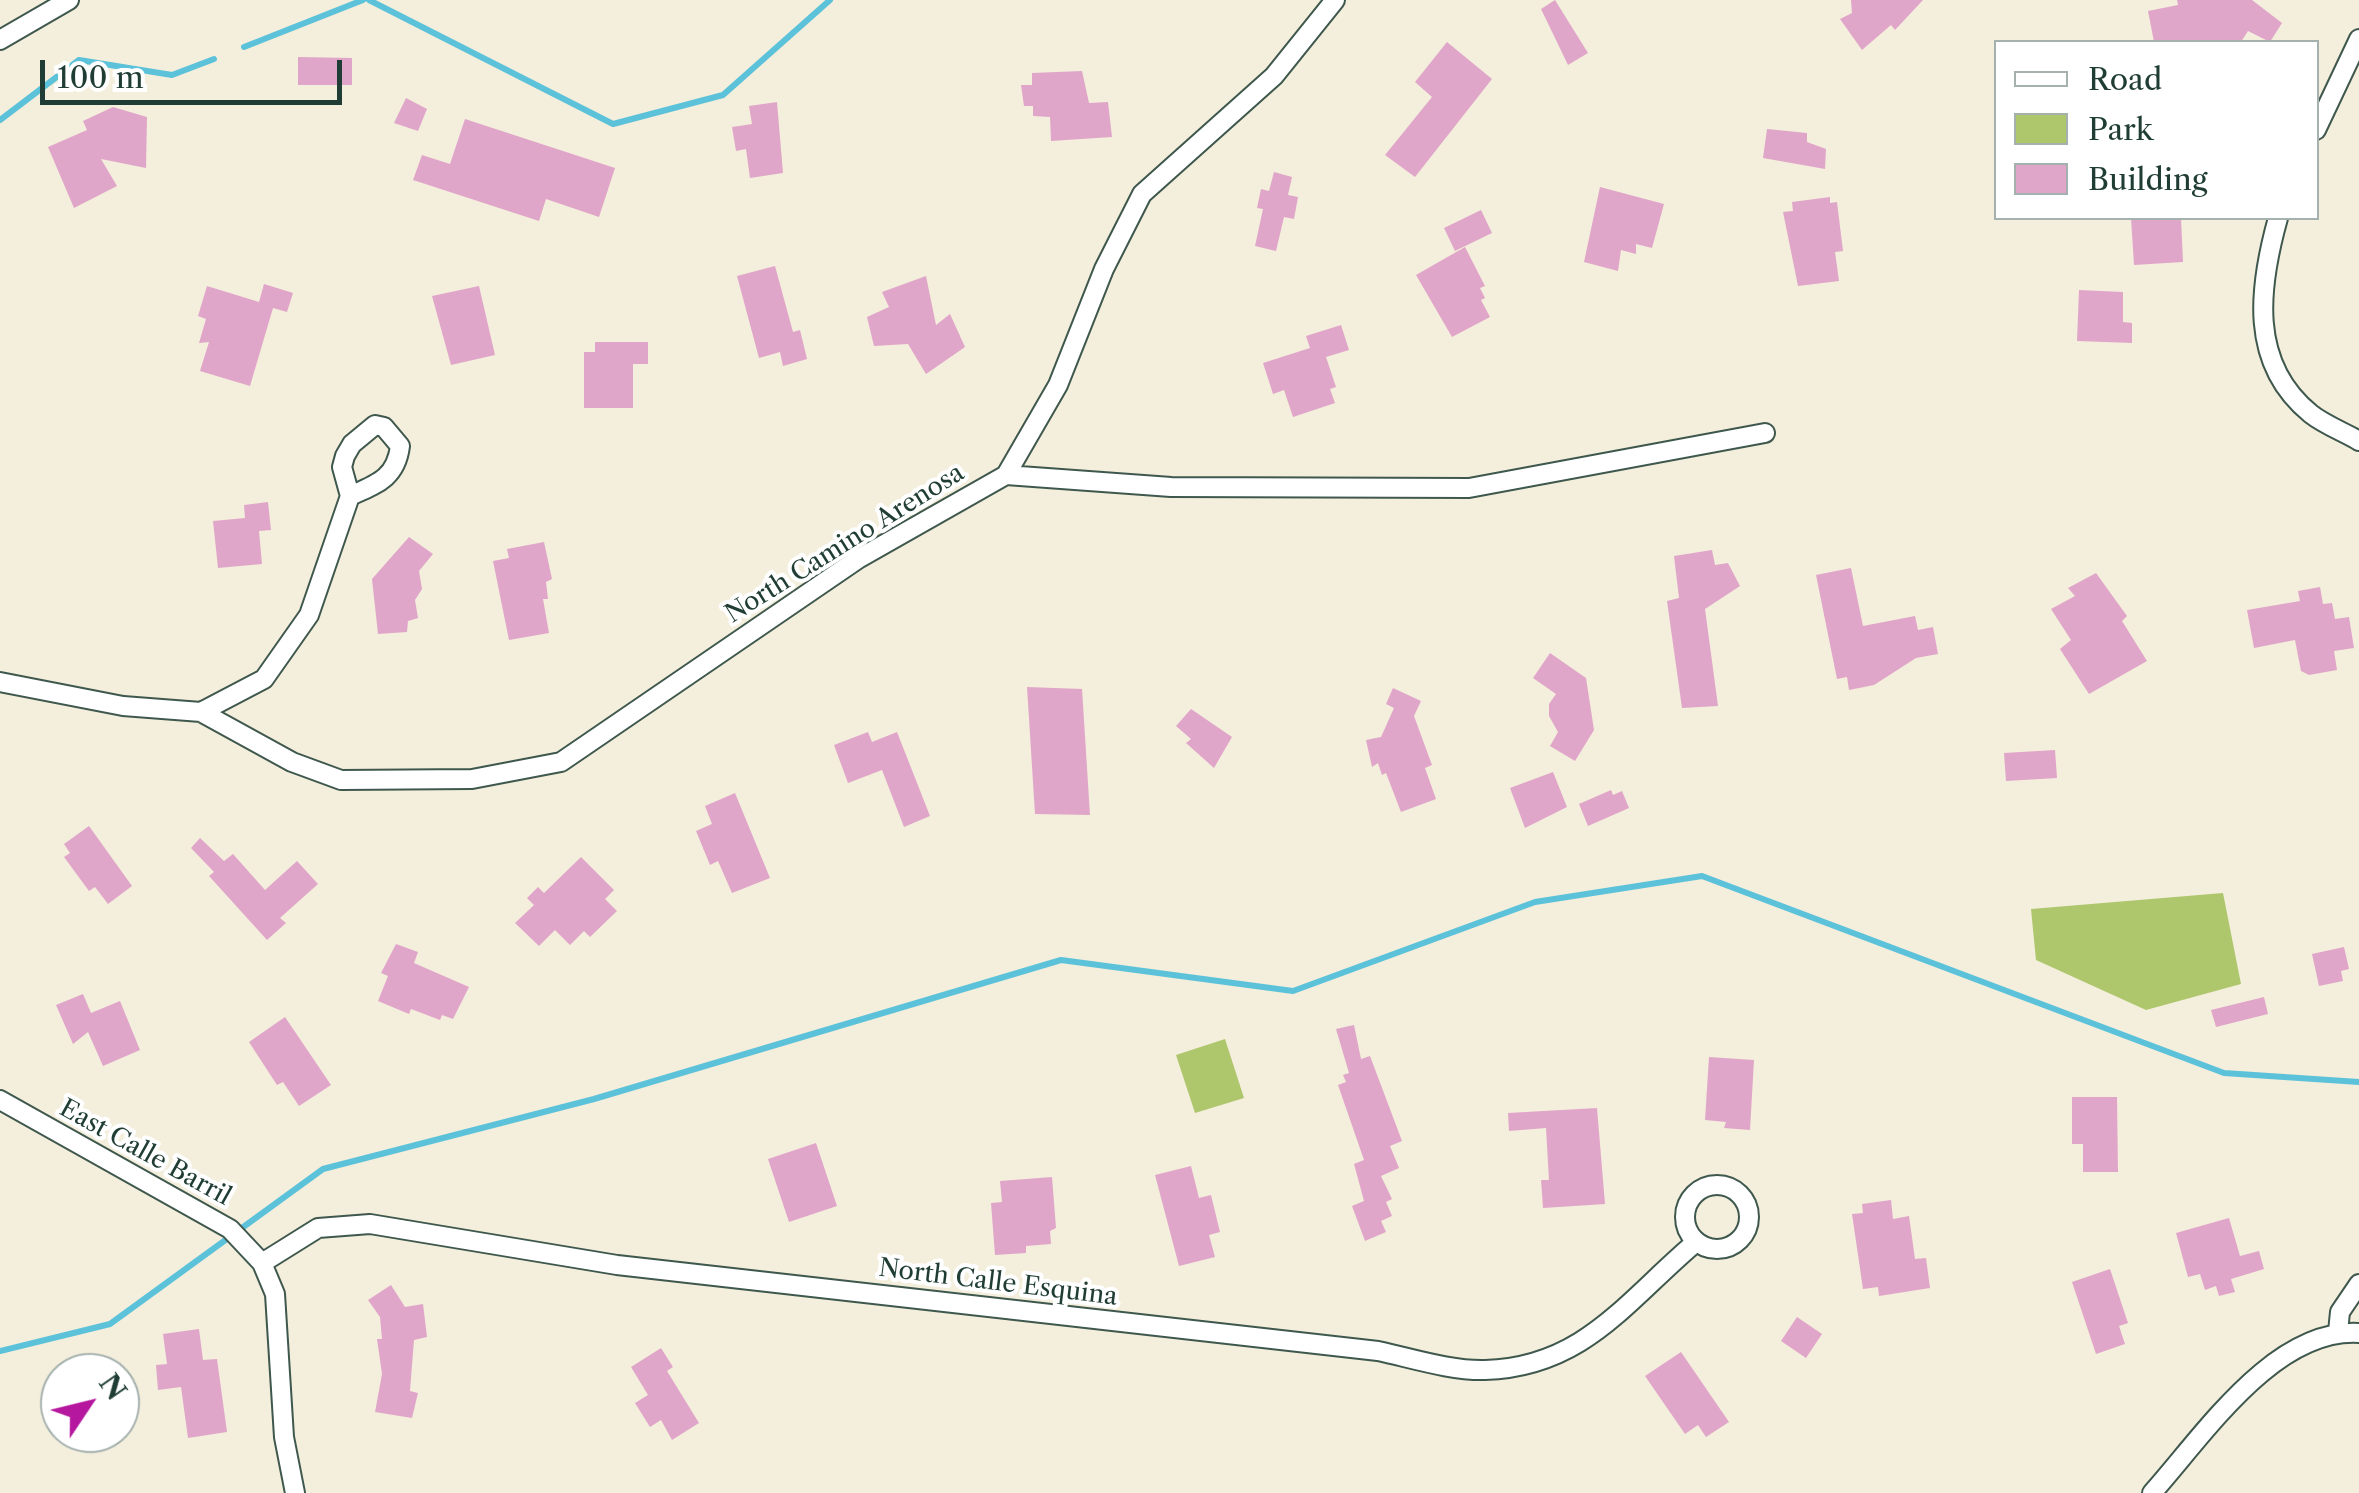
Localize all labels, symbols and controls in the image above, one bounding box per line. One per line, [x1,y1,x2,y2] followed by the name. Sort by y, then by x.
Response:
[45,40,348,102] scale bar
[1994,40,2319,220] legend
[57,59,144,96] text: 100 m
[2088,61,2162,98] text: Road
[2088,111,2153,148] text: Park
[2088,161,2208,198] text: Building
[720,458,970,630] street label: North Camino Arenosa
[54,1093,236,1213] street label: East Calle Barril
[877,1253,1119,1313] street label: North Calle Esquina
[40,1353,140,1453] north arrow
[92,1367,134,1407] text: N

